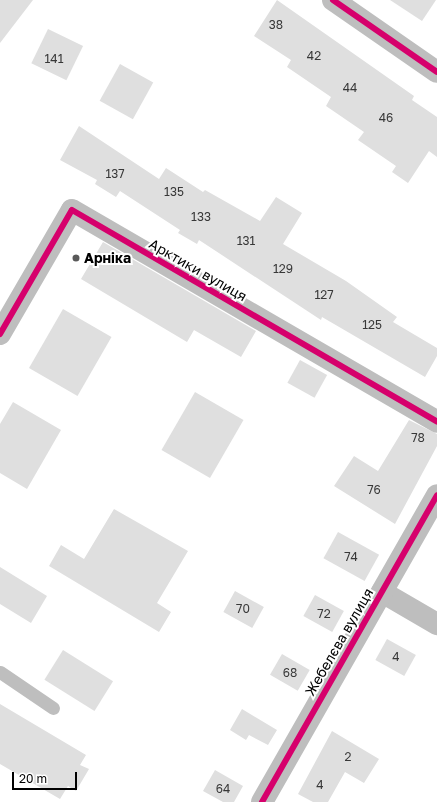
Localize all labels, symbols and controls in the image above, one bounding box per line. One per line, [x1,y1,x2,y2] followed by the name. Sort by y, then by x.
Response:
[269,18,283,32] house number: 38
[307,49,321,63] house number: 42
[45,52,63,66] house number: 141
[343,81,357,95] house number: 44
[379,111,393,125] house number: 46
[105,167,125,181] house number: 137
[164,185,184,199] house number: 135
[191,210,211,224] house number: 133
[237,234,255,248] house number: 131
[146,235,250,305] street label: Арктики вулиця
[84,250,131,266] place label: Арніка
[71,253,81,263] marker: Арніка
[273,262,293,276] house number: 129
[314,288,334,302] house number: 127
[362,318,382,332] house number: 125
[411,431,425,445] house number: 78
[367,483,381,497] house number: 76
[344,550,358,564] house number: 74
[301,585,377,699] street label: Жебелєва вулиця
[236,602,250,616] house number: 70
[317,607,331,621] house number: 72
[392,650,400,664] house number: 4
[283,666,297,680] house number: 68
[345,750,351,764] house number: 2
[14,764,79,790] scale bar
[19,771,47,786] text: 20 m
[316,778,324,792] house number: 4
[216,782,230,796] house number: 64

